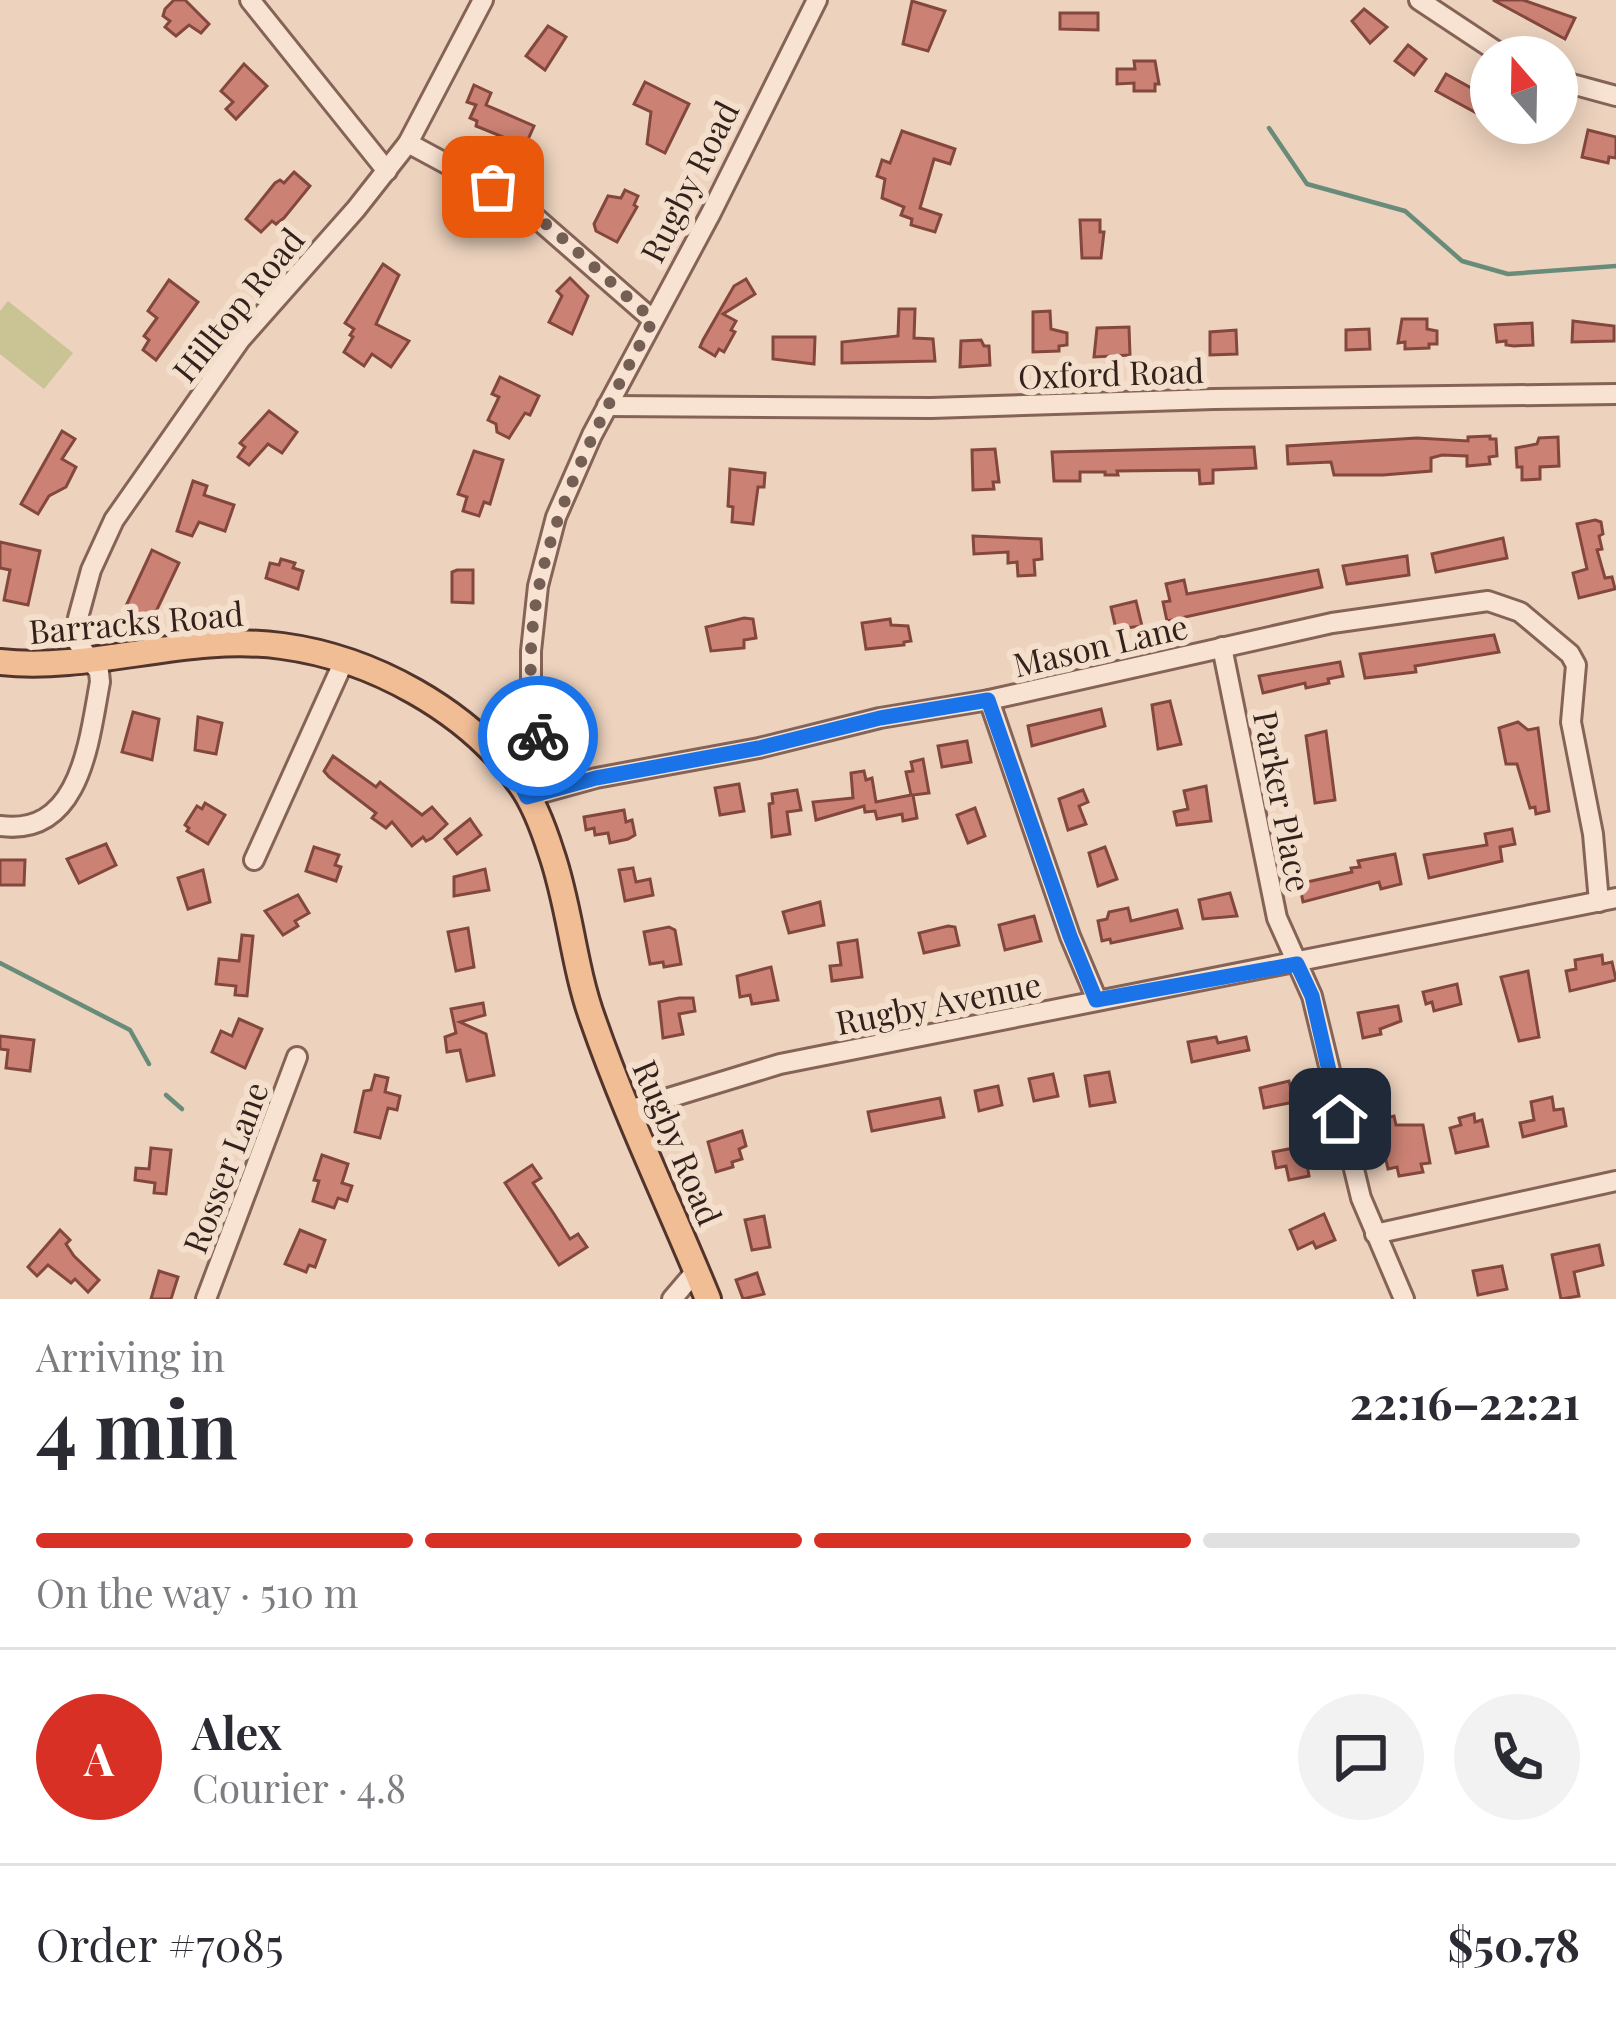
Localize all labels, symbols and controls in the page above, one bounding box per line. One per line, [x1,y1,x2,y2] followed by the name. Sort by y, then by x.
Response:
[1470,36,1578,144] north arrow
[1470,36,1578,144] map controls
[629,93,747,269] street label: Rugby Road
[442,136,544,238] pin
[460,154,526,220] icon: bag
[161,218,313,390] street label: Hilltop Road
[1017,347,1205,397] street label: Oxford Road
[27,590,245,652] street label: Barracks Road
[1008,603,1192,685] street label: Mason Lane
[478,676,598,796] courier
[505,703,571,769] icon: bike
[1245,707,1323,895] street label: Parker Place
[832,961,1044,1043] street label: Rugby Avenue
[624,1053,734,1231] street label: Rugby Road
[1289,1068,1391,1170] pin
[171,1075,277,1259] street label: Rosser Lane
[1307,1086,1373,1152] icon: home
[36,1330,225,1382] text: Arriving in
[1350,1371,1580,1431] text: 22:16–22:21
[36,1375,238,1479] text: 4 min
[36,1566,358,1618] text: On the way · 510 m
[1298,1694,1424,1820] button: chat
[1454,1694,1580,1820] button: phone
[192,1701,282,1761] text: Alex
[84,1727,114,1787] text: A
[192,1761,406,1813] text: Courier · 4.8
[36,1913,284,1973] text: Order #7085
[1448,1913,1580,1973] text: $50.78

